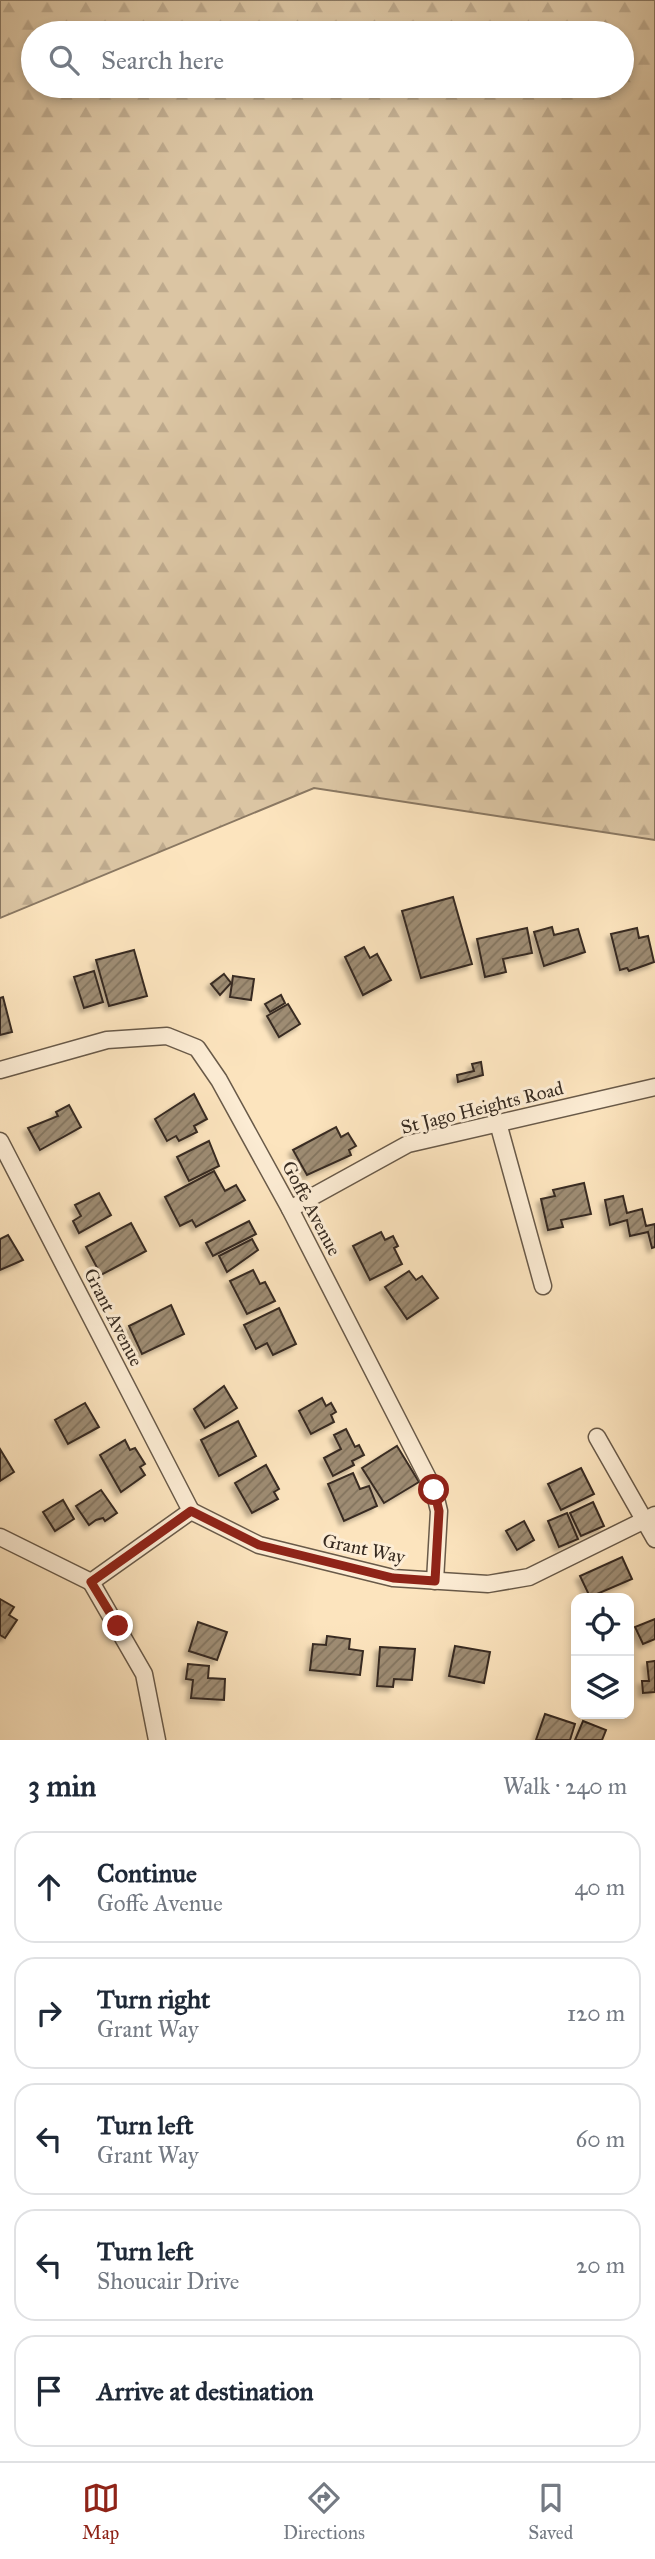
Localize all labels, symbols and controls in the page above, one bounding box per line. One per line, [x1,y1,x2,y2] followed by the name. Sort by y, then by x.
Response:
[21,21,634,98] search box
[45,41,83,79] icon: search
[101,44,224,76] text: Search here
[399,1076,566,1140] street label: St Jago Heights Road
[277,1157,346,1260] street label: Goffe Avenue
[79,1264,148,1370] street label: Grant Avenue
[418,1474,449,1505] route start
[320,1529,408,1569] street label: Grant Way
[571,1593,634,1719] map controls
[571,1593,634,1656] button: locate
[102,1610,133,1641] route end
[571,1656,634,1719] button: layers
[28,1768,96,1804] text: 3 min
[503,1772,627,1800] text: Walk · 240 m
[97,1857,197,1889] text: Continue
[30,1868,68,1906] icon: ahead
[575,1873,625,1901] text: 40 m
[97,1889,223,1917] text: Goffe Avenue
[97,1983,210,2015] text: Turn right
[30,1994,68,2032] icon: right
[567,1999,625,2027] text: 120 m
[97,2015,199,2043] text: Grant Way
[97,2109,193,2141] text: Turn left
[30,2120,68,2158] icon: left
[576,2125,625,2153] text: 60 m
[97,2141,199,2169] text: Grant Way
[97,2235,193,2267] text: Turn left
[30,2246,68,2284] icon: left
[576,2251,625,2279] text: 20 m
[97,2267,239,2295] text: Shoucair Drive
[30,2372,68,2410] icon: arrive
[97,2375,314,2407] text: Arrive at destination
[82,2479,120,2544] tab: Map
[283,2479,365,2544] tab: Directions
[528,2479,573,2544] tab: Saved

